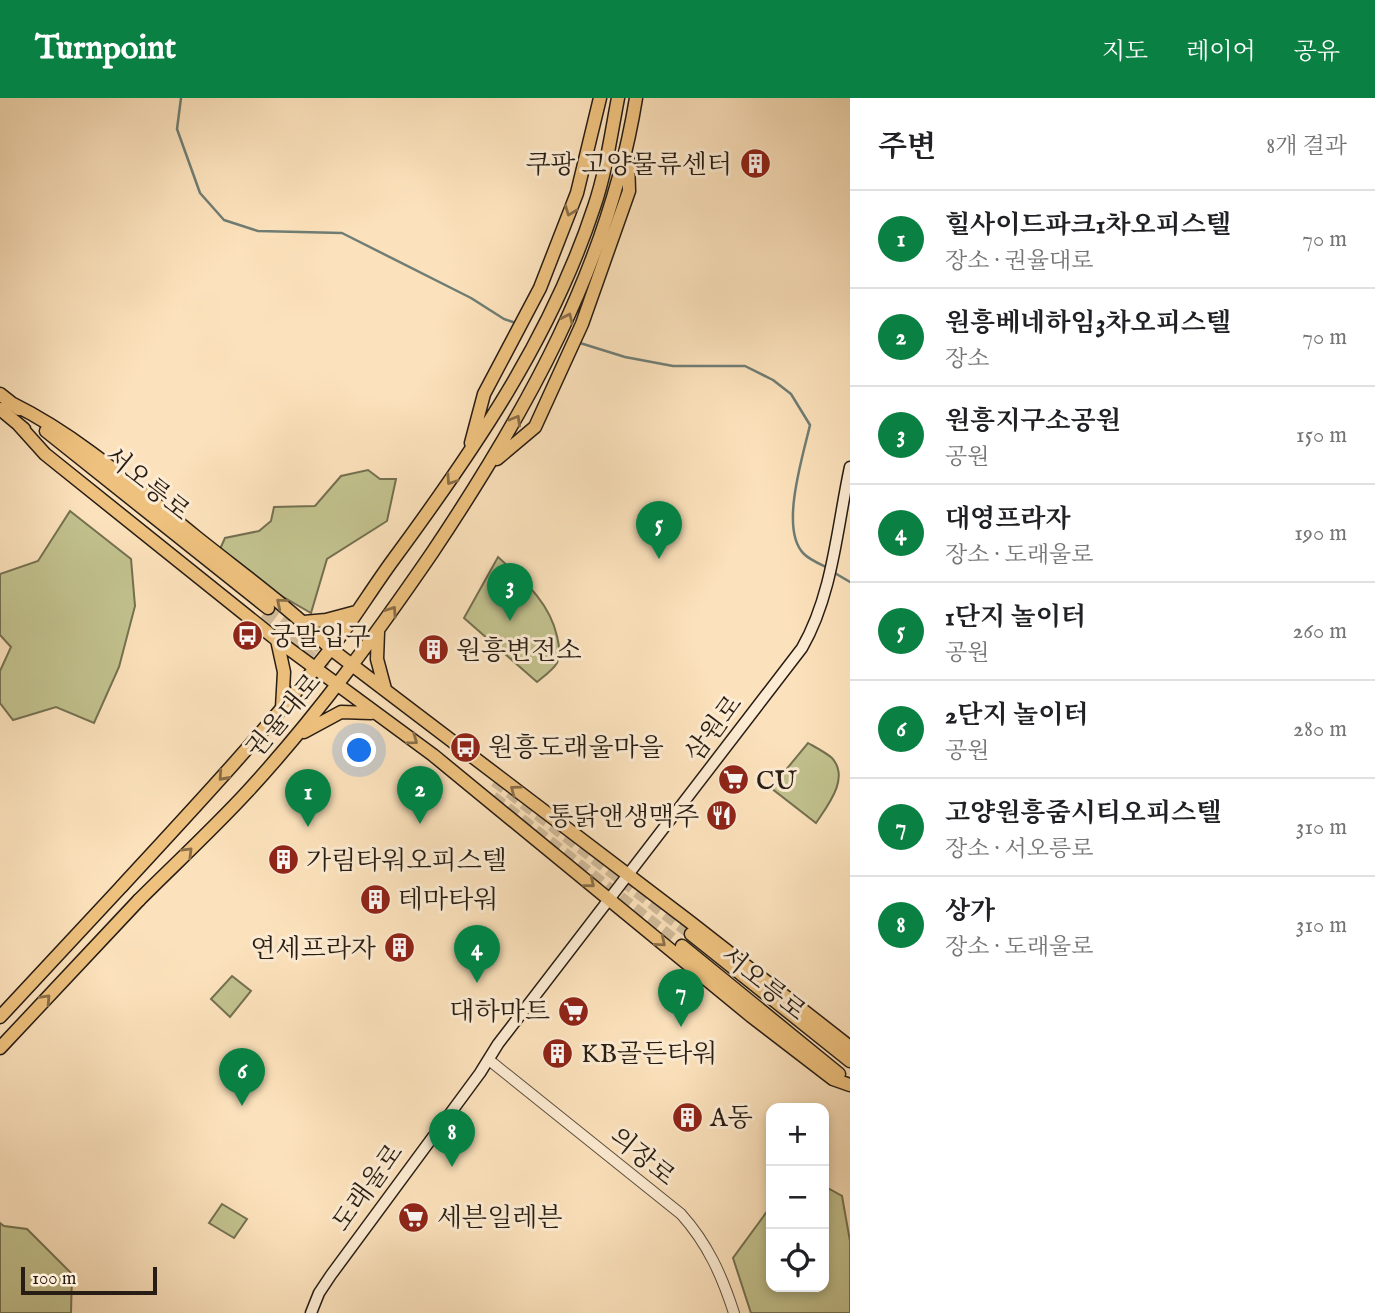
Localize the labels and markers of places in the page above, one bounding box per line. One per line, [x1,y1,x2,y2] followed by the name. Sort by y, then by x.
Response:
[738,147,772,181] building icon: 쿠팡 고양물류센터
[525,149,732,182] place label: 쿠팡 고양물류센터
[636,501,682,559] pin: 5
[487,563,533,621] pin: 3
[230,619,264,653] bus stop icon: 궁말입구
[270,621,370,654] place label: 궁말입구
[416,633,450,667] building icon: 원흥변전소
[456,635,582,668] place label: 원흥변전소
[448,730,482,764] bus stop icon: 원흥도래울마을
[488,732,664,765] place label: 원흥도래울마을
[716,763,750,797] supermarket icon: CU
[756,765,798,798] place label: CU
[397,766,443,824] pin: 2
[285,769,331,827] pin: 1
[705,799,739,833] restaurant icon: 통닭앤생맥주
[548,801,699,834] place label: 통닭앤생맥주
[266,843,300,877] building icon: 가림타워오피스텔
[306,845,507,878] place label: 가림타워오피스텔
[358,882,392,916] building icon: 테마타워
[398,884,498,917] place label: 테마타워
[454,925,500,983] pin: 4
[382,931,416,965] building icon: 연세프라자
[250,933,376,966] place label: 연세프라자
[658,969,704,1027] pin: 7
[556,994,590,1028] supermarket icon: 대하마트
[450,996,550,1029] place label: 대하마트
[541,1036,575,1070] building icon: KB골든타워
[581,1038,717,1071] place label: KB골든타워
[219,1048,265,1106] pin: 6
[670,1100,704,1134] building icon: A동
[709,1102,753,1135] place label: A동
[429,1109,475,1167] pin: 8
[397,1200,431,1234] supermarket icon: 세븐일레븐
[437,1202,563,1235] place label: 세븐일레븐

